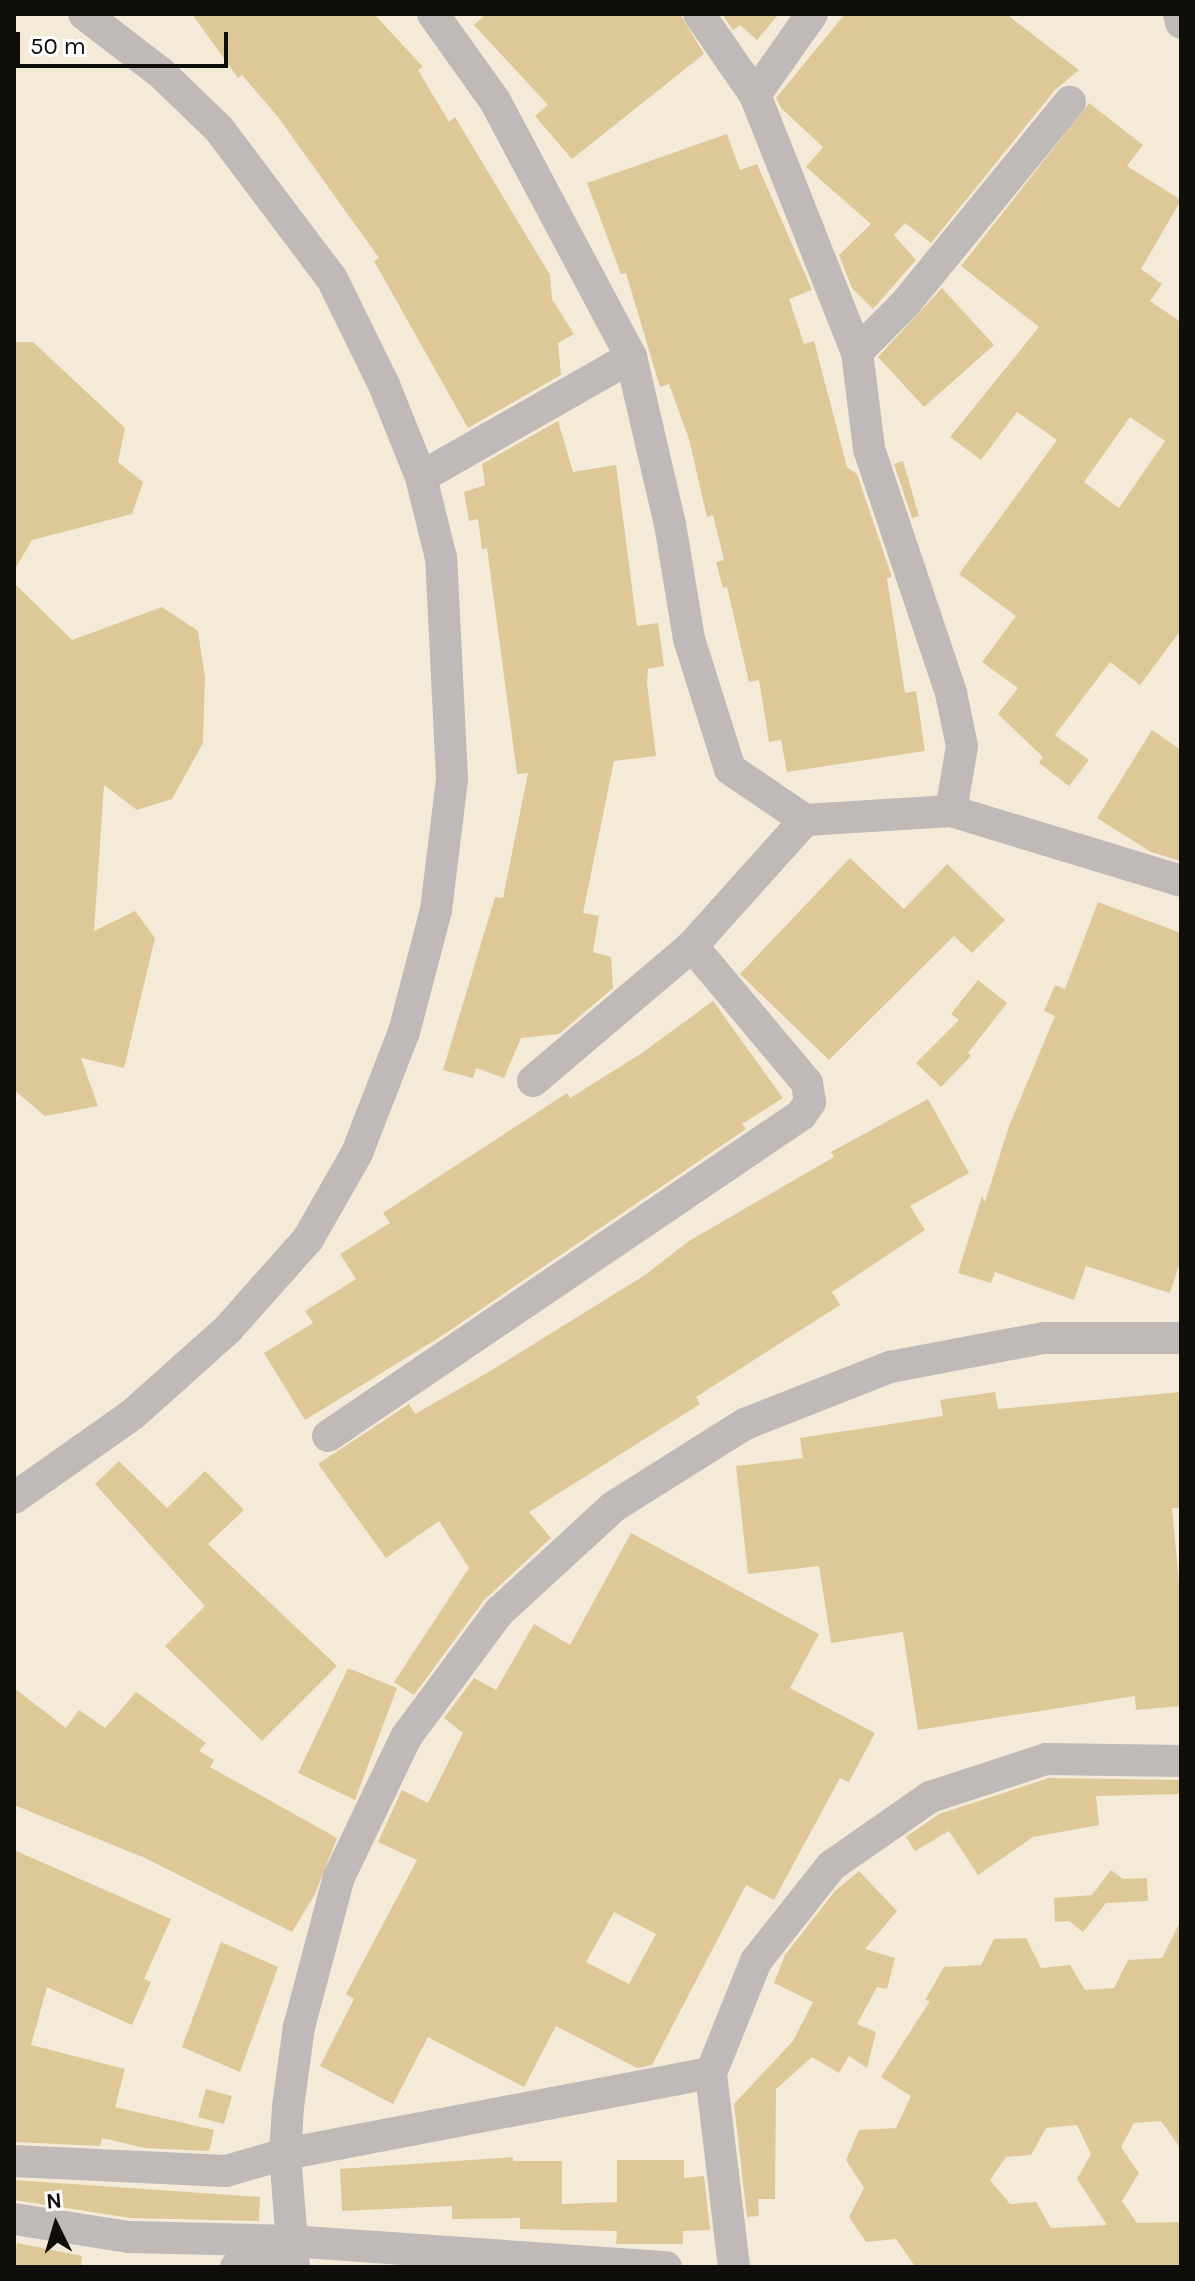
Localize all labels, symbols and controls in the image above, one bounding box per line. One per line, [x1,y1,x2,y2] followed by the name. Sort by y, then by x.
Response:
[20,16,232,66] scale bar
[30,32,86,60] text: 50 m
[16,2185,96,2265] north arrow
[45,2187,63,2215] text: N

